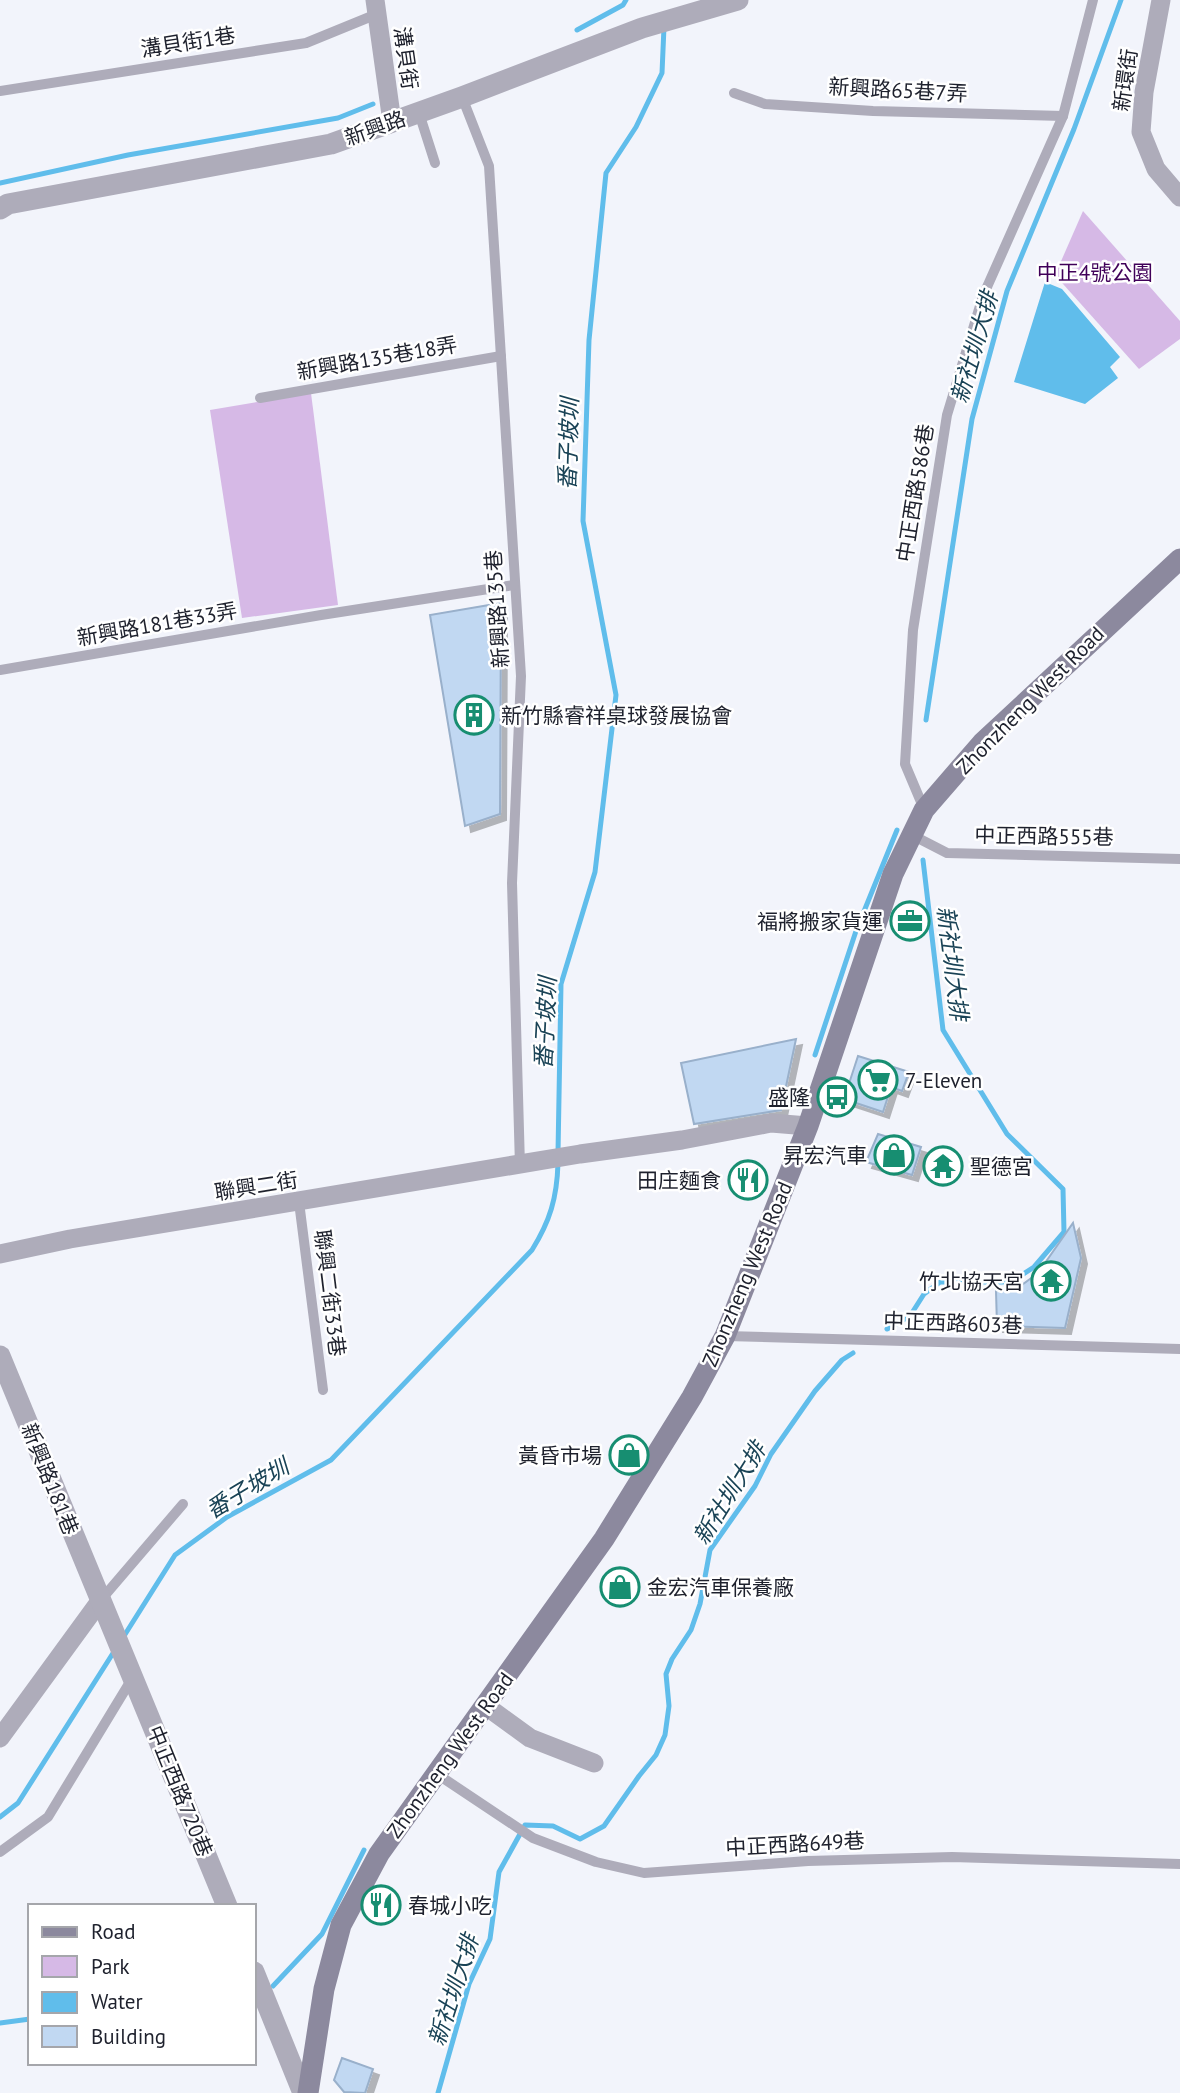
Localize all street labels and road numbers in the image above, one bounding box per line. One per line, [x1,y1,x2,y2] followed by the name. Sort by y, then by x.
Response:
[139,21,237,63] street label: 溝貝街1巷
[388,25,424,91] street label: 溝貝街
[1107,47,1143,113] street label: 新環街
[828,73,968,107] street label: 新興路65巷7弄
[341,105,409,151] street label: 新興路
[295,331,459,385] street label: 新興路135巷18弄
[891,422,939,564] street label: 中正西路586巷
[479,549,515,669] street label: 新興路135巷
[75,597,239,651] street label: 新興路181巷33弄
[950,620,1110,780] street label: Zhonzheng West Road
[974,821,1114,851] street label: 中正西路555巷
[212,1166,300,1206] street label: 聯興二街
[696,1177,798,1371] street label: Zhonzheng West Road
[309,1228,351,1358] street label: 聯興二街33巷
[883,1307,1023,1339] street label: 中正西路603巷
[15,1419,85,1539] street label: 新興路181巷
[381,1667,519,1843] street label: Zhonzheng West Road
[141,1721,219,1861] street label: 中正西路720巷
[725,1827,865,1861] street label: 中正西路649巷

